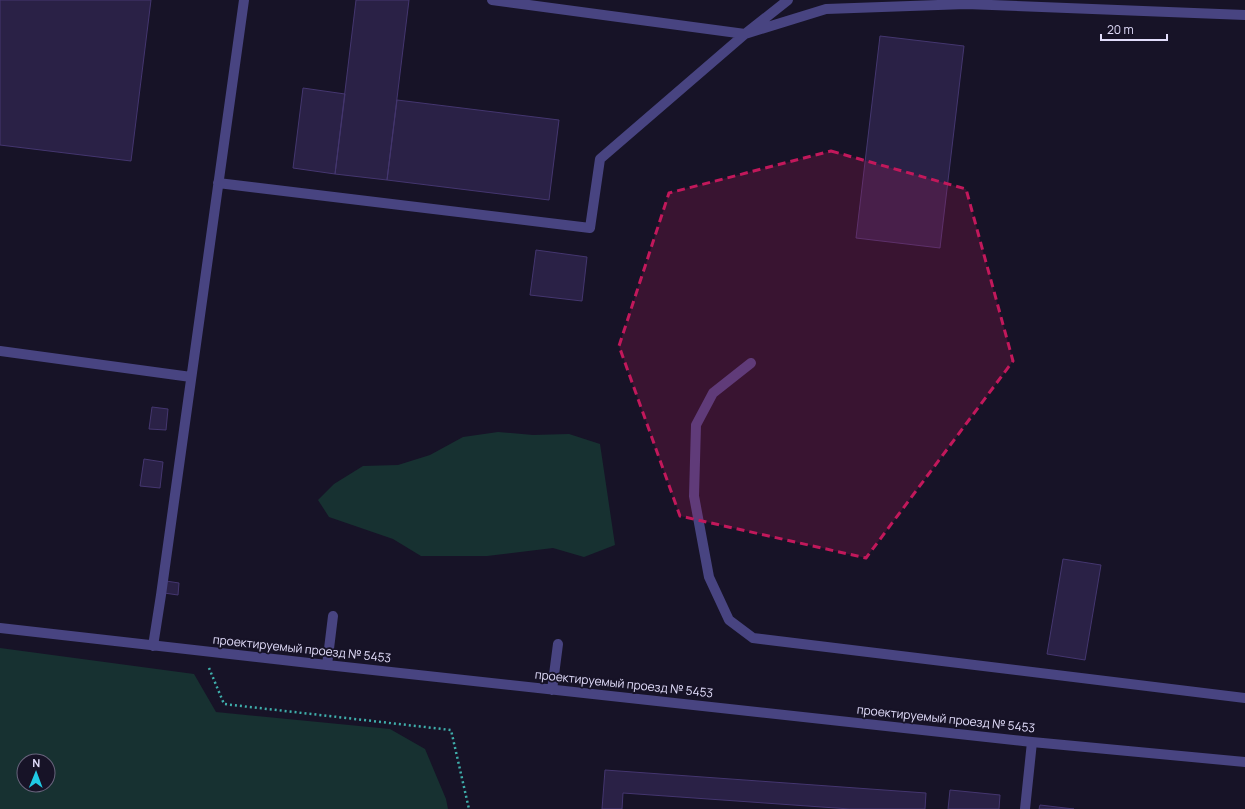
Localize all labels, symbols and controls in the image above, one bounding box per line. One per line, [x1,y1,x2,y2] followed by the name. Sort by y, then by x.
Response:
[1101,16,1167,42] scale bar
[1107,21,1134,38] text: 20 m
[212,631,392,666] street label: проектируемый проезд № 5453
[534,666,714,701] street label: проектируемый проезд № 5453
[856,701,1036,736] street label: проектируемый проезд № 5453
[16,753,56,793] north arrow
[32,755,40,770] text: N

